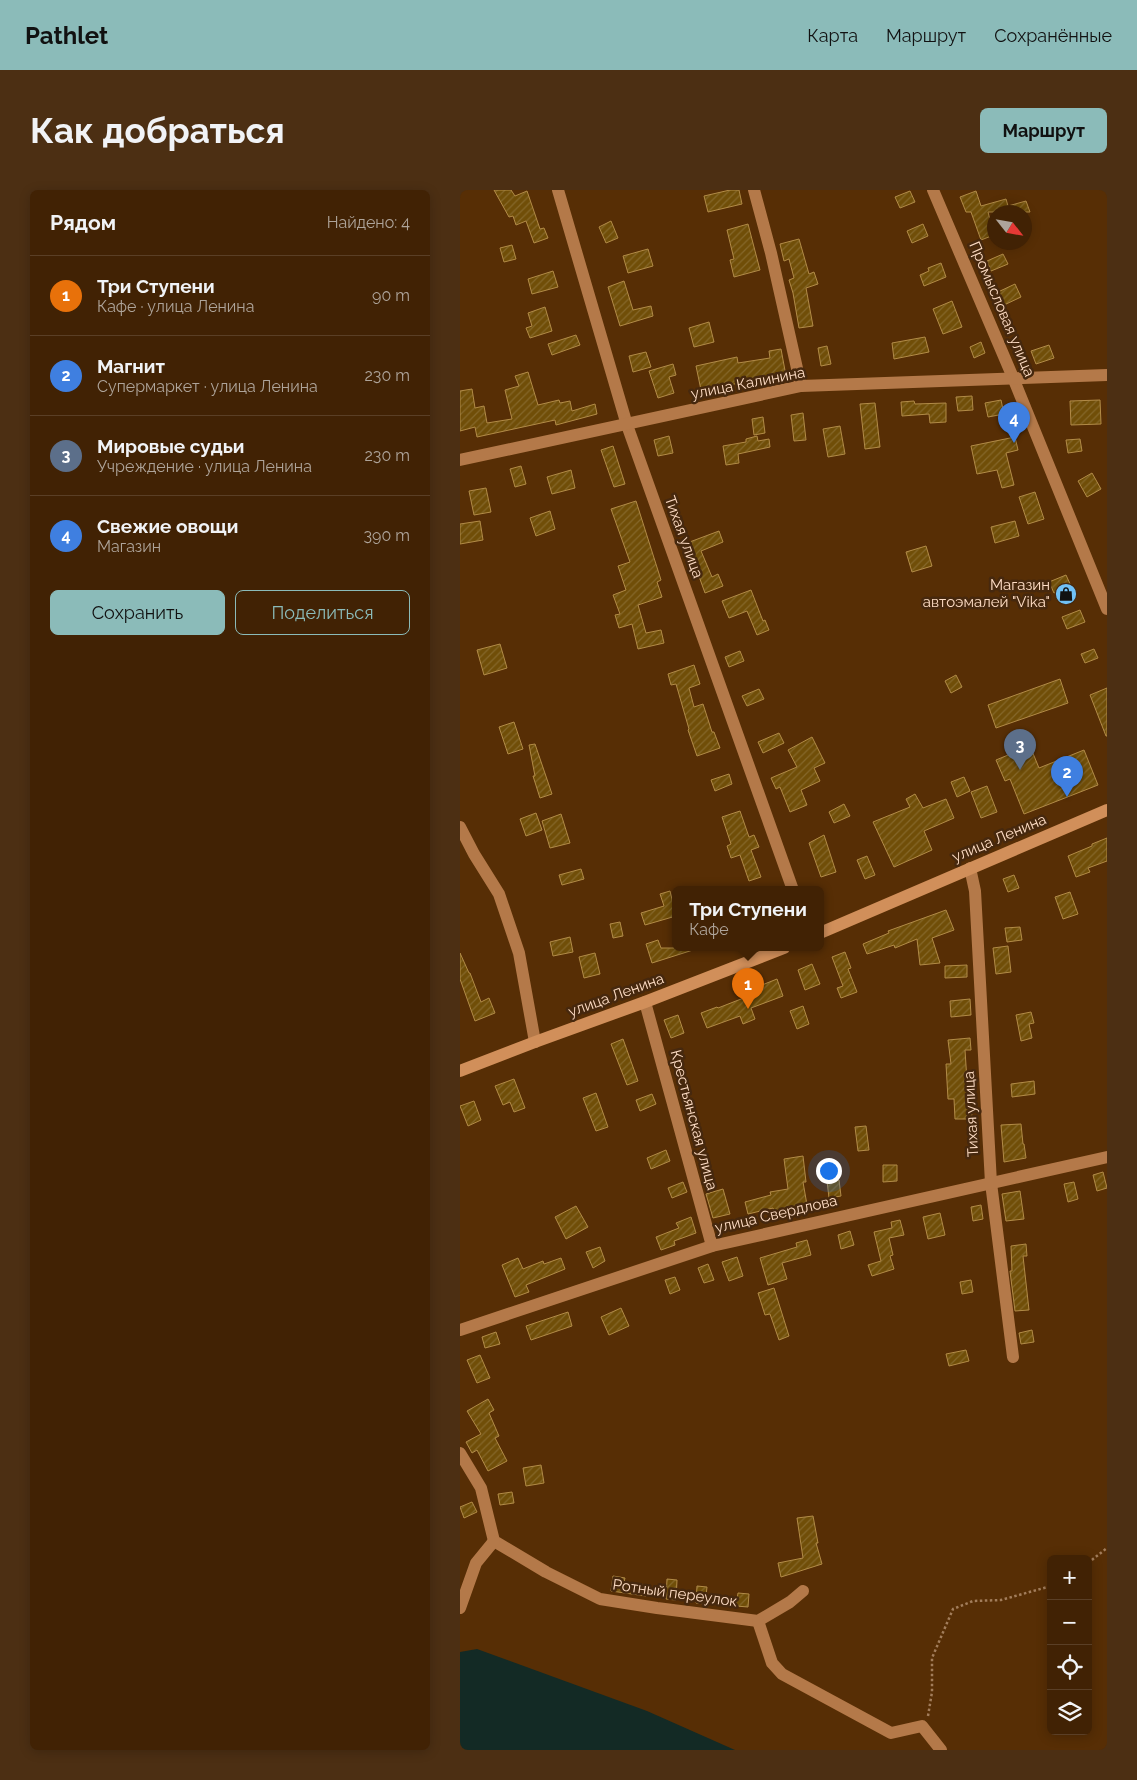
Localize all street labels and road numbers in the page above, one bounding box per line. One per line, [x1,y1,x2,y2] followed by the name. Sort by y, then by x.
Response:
[965,239,1039,379] street label: Промысловая улица
[689,363,807,403] street label: улица Калинина
[661,494,707,580] street label: Тихая улица
[949,810,1049,866] street label: улица Ленина
[566,969,666,1021] street label: улица Ленина
[667,1048,721,1192] street label: Крестьянская улица
[960,1071,982,1157] street label: Тихая улица
[713,1191,839,1237] street label: улица Свердлова
[612,1575,739,1611] street label: Ротный переулок

